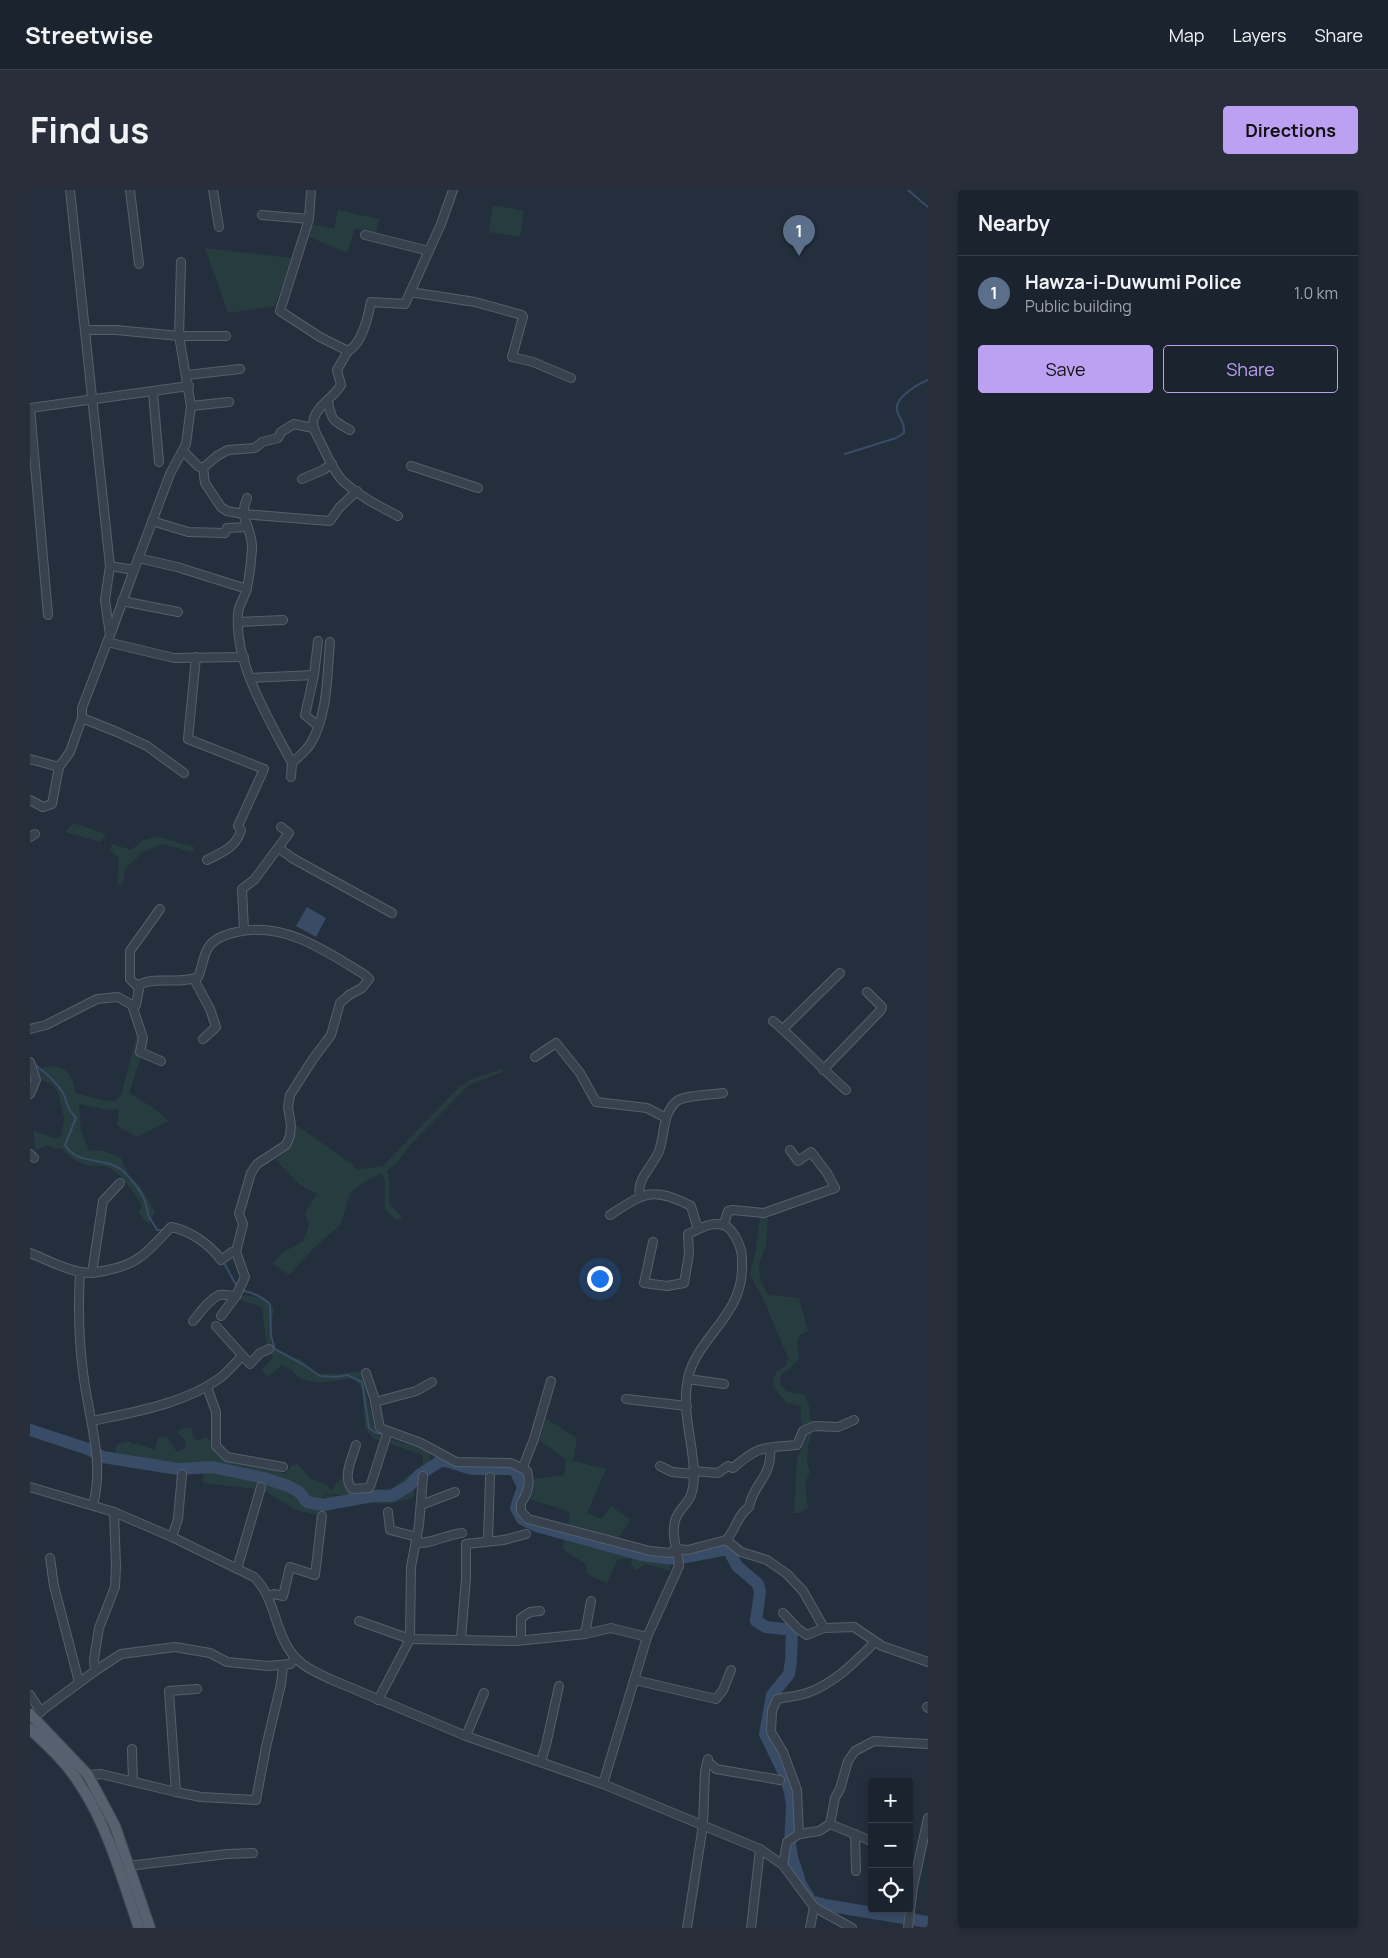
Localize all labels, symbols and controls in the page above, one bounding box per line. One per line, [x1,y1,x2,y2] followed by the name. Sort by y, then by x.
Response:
[25,18,153,51] text: Streetwise
[1169,23,1204,47] text: Map
[1232,23,1286,47] text: Layers
[1314,23,1363,47] text: Share
[30,106,149,154] text: Find us
[1223,106,1358,154] button: Directions
[978,209,1050,237] text: Nearby
[783,215,815,256] pin: 1
[1025,269,1241,295] text: Hawza-i-Duwumi Police
[990,282,998,304] text: 1
[1294,282,1338,304] text: 1.0 km
[1025,295,1132,317] text: Public building
[978,345,1153,393] button: Save
[1163,345,1338,393] button: Share
[587,1266,613,1292] your location
[868,1778,913,1913] map controls
[868,1778,913,1823] button: +
[868,1823,913,1868] button: −
[868,1868,913,1913] button: locate

